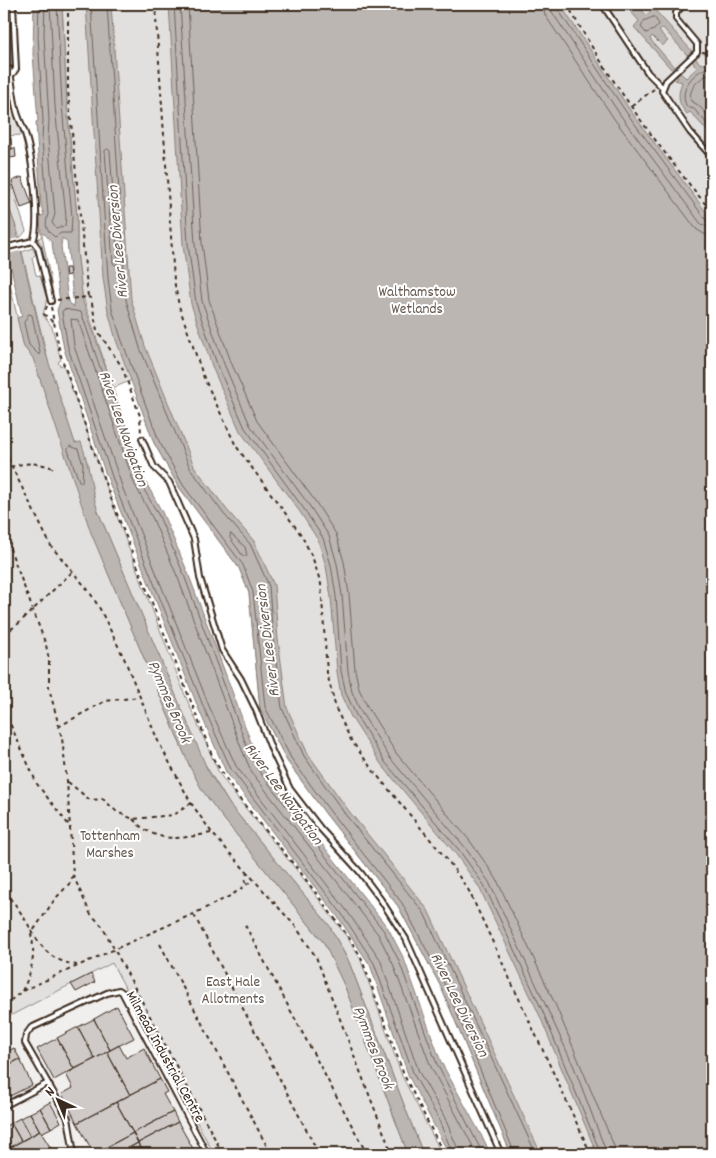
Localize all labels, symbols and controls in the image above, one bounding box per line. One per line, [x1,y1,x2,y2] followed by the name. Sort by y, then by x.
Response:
[102,184,135,299] water label: River Lee Diversion
[378,282,456,321] park label: Walthamstow Wetlands
[92,368,153,490] water label: River Lee Navigation
[250,582,287,698] water label: River Lee Diversion
[141,657,197,748] water label: Pymmes Brook
[238,739,328,851] water label: River Lee Navigation
[80,826,140,865] park label: Tottenham Marshes
[424,949,494,1062] water label: River Lee Diversion
[201,972,265,1011] park label: East Hale Allotments
[119,987,210,1127] street label: Milmead Industrial Centre
[346,1003,400,1094] water label: Pymmes Brook
[32,1076,82,1126] north arrow
[41,1082,60,1102] text: N

